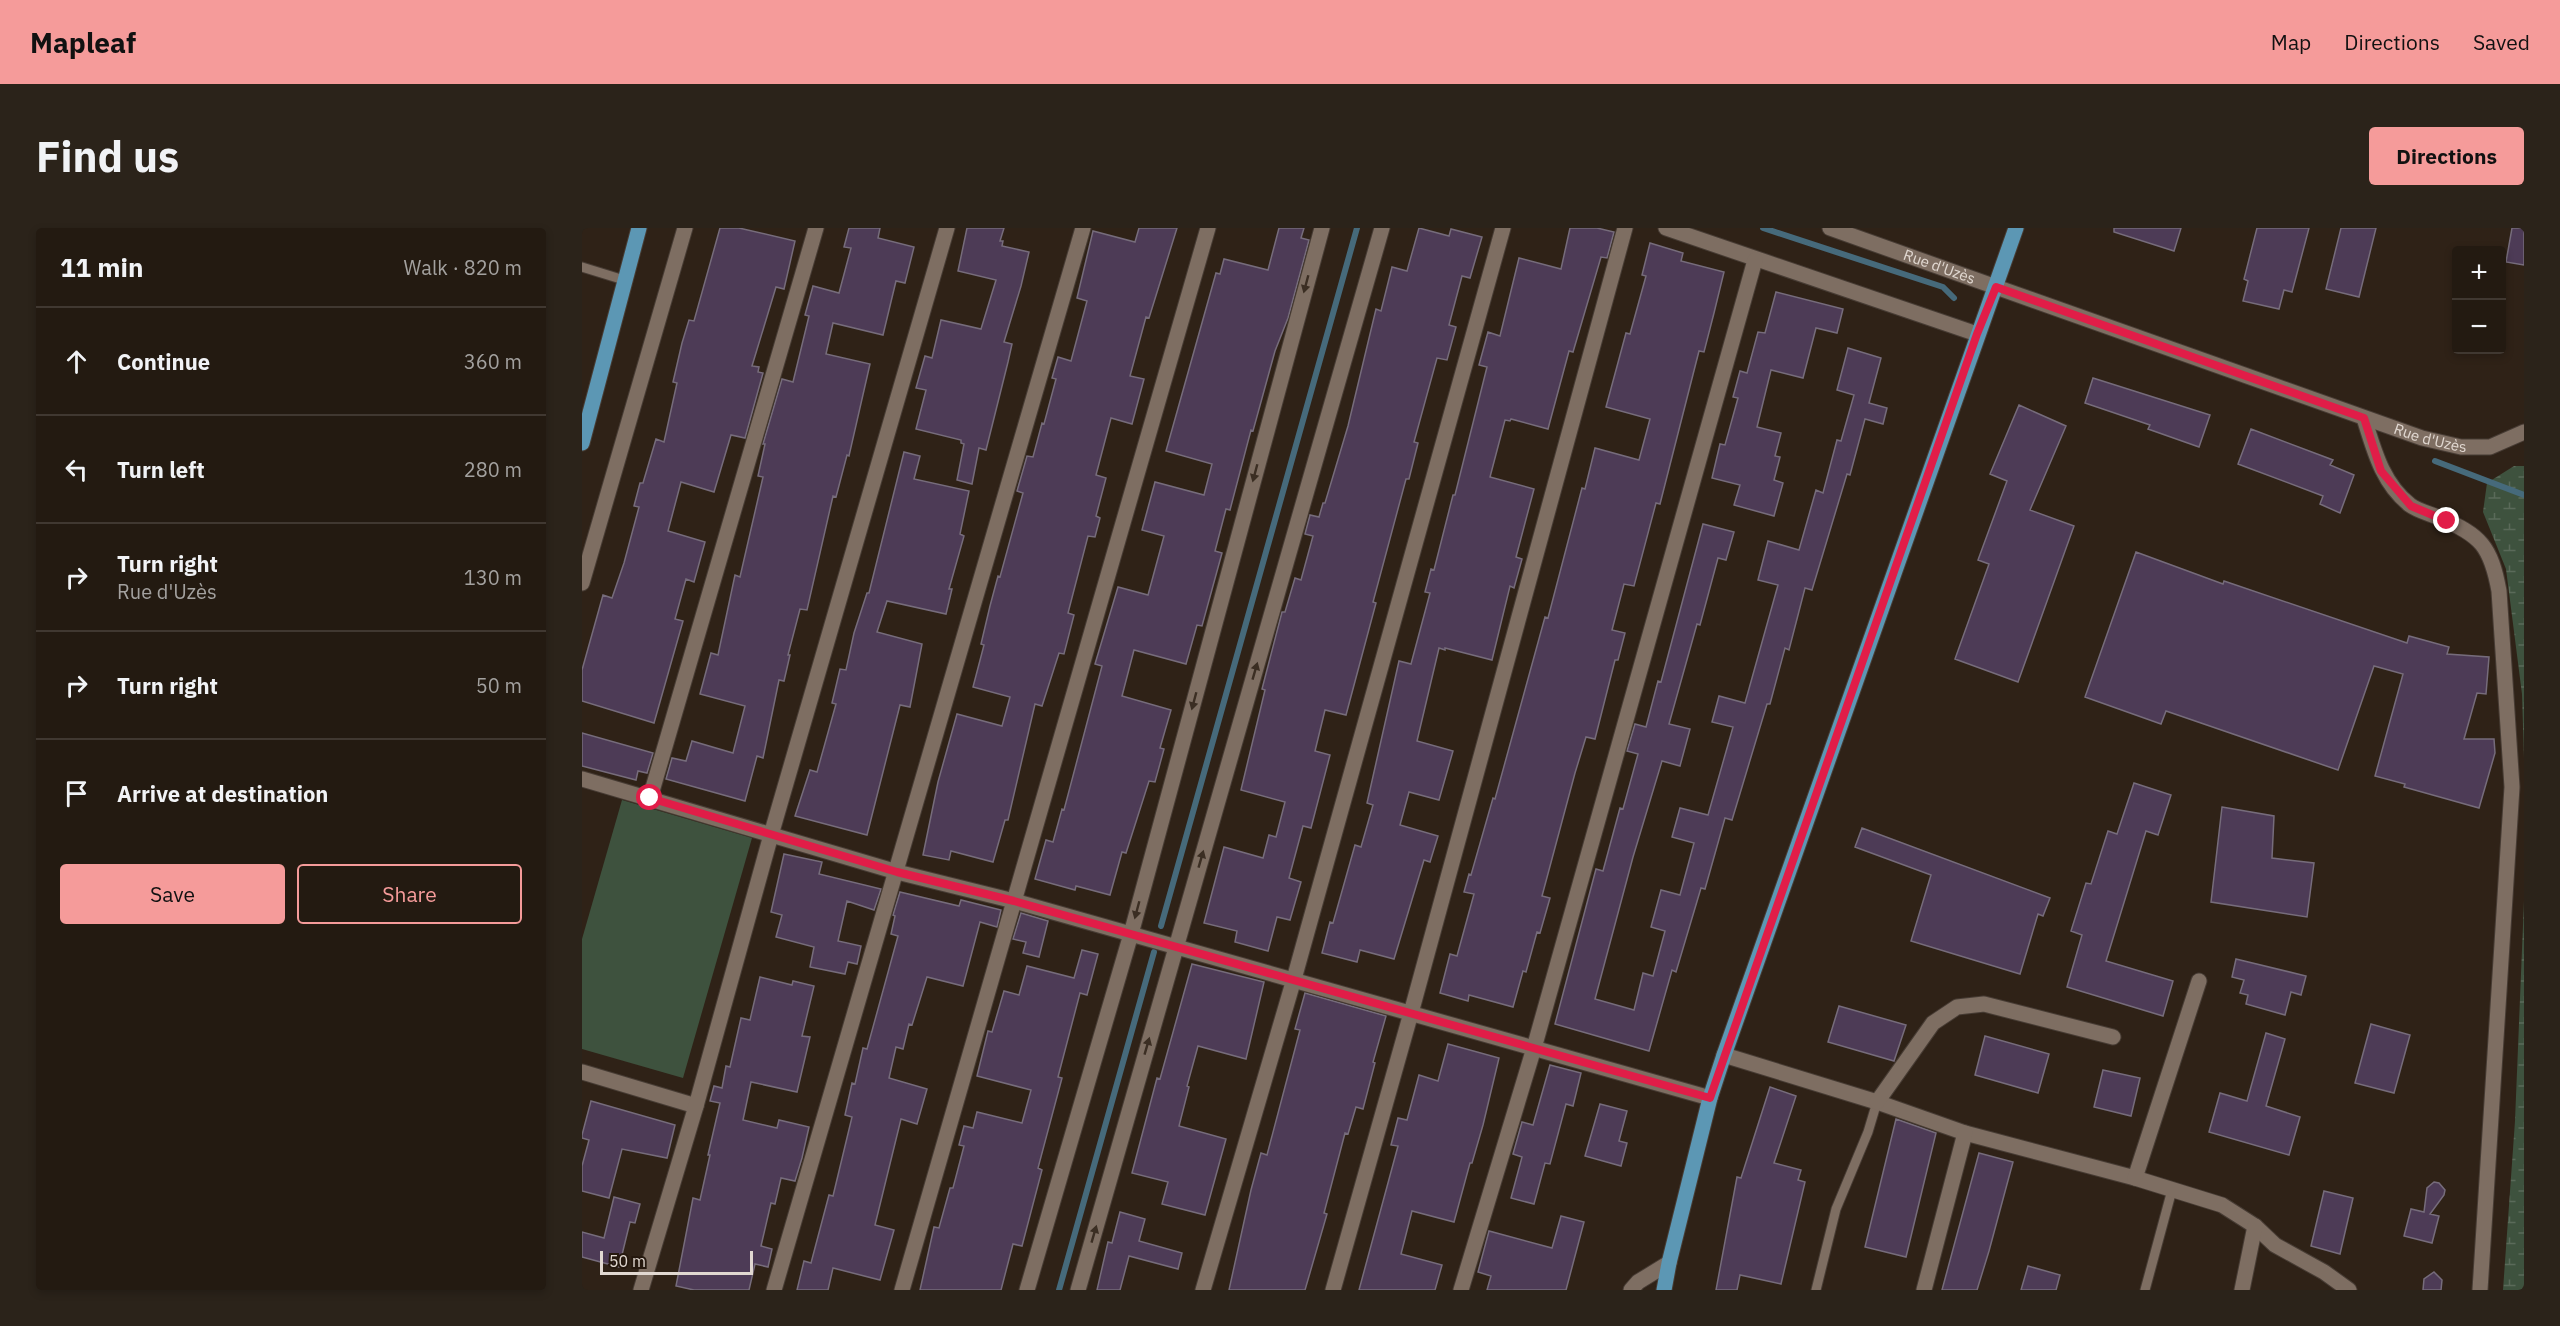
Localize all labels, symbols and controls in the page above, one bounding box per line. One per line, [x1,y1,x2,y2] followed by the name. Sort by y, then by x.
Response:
[30,24,136,61] text: Mapleaf
[2271,28,2311,56] text: Map
[2344,28,2440,56] text: Directions
[2473,28,2530,56] text: Saved
[2369,127,2524,185] button: Directions
[36,129,179,184] text: Find us
[1901,245,1978,288] street label: Rue d'Uzès
[2452,246,2506,354] map controls
[2452,246,2506,300] button: +
[60,250,144,284] text: 11 min
[404,254,522,281] text: Walk · 820 m
[1301,275,1311,294] one-way arrow
[2452,300,2506,354] button: −
[60,345,93,378] icon: ahead
[117,347,210,376] text: Continue
[464,348,522,375] text: 360 m
[2391,419,2466,456] street label: Rue d'Uzès
[60,453,93,486] icon: left
[117,455,205,484] text: Turn left
[464,456,522,483] text: 280 m
[1250,464,1260,482] one-way arrow
[2433,507,2459,533] route end
[117,549,218,578] text: Turn right
[60,561,93,594] icon: right
[464,564,522,591] text: 130 m
[117,578,217,605] text: Rue d'Uzès
[1251,662,1260,680] one-way arrow
[60,669,93,702] icon: right
[117,671,218,700] text: Turn right
[476,672,522,699] text: 50 m
[1188,692,1198,711] one-way arrow
[60,777,93,810] icon: arrive
[117,779,328,808] text: Arrive at destination
[636,784,662,810] route start
[1197,850,1206,868] one-way arrow
[60,864,285,924] button: Save
[297,864,522,924] button: Share
[1132,901,1141,919] one-way arrow
[1143,1037,1153,1055] one-way arrow
[1090,1225,1099,1243] one-way arrow
[600,1248,753,1276] scale bar
[609,1251,646,1271] text: 50 m

